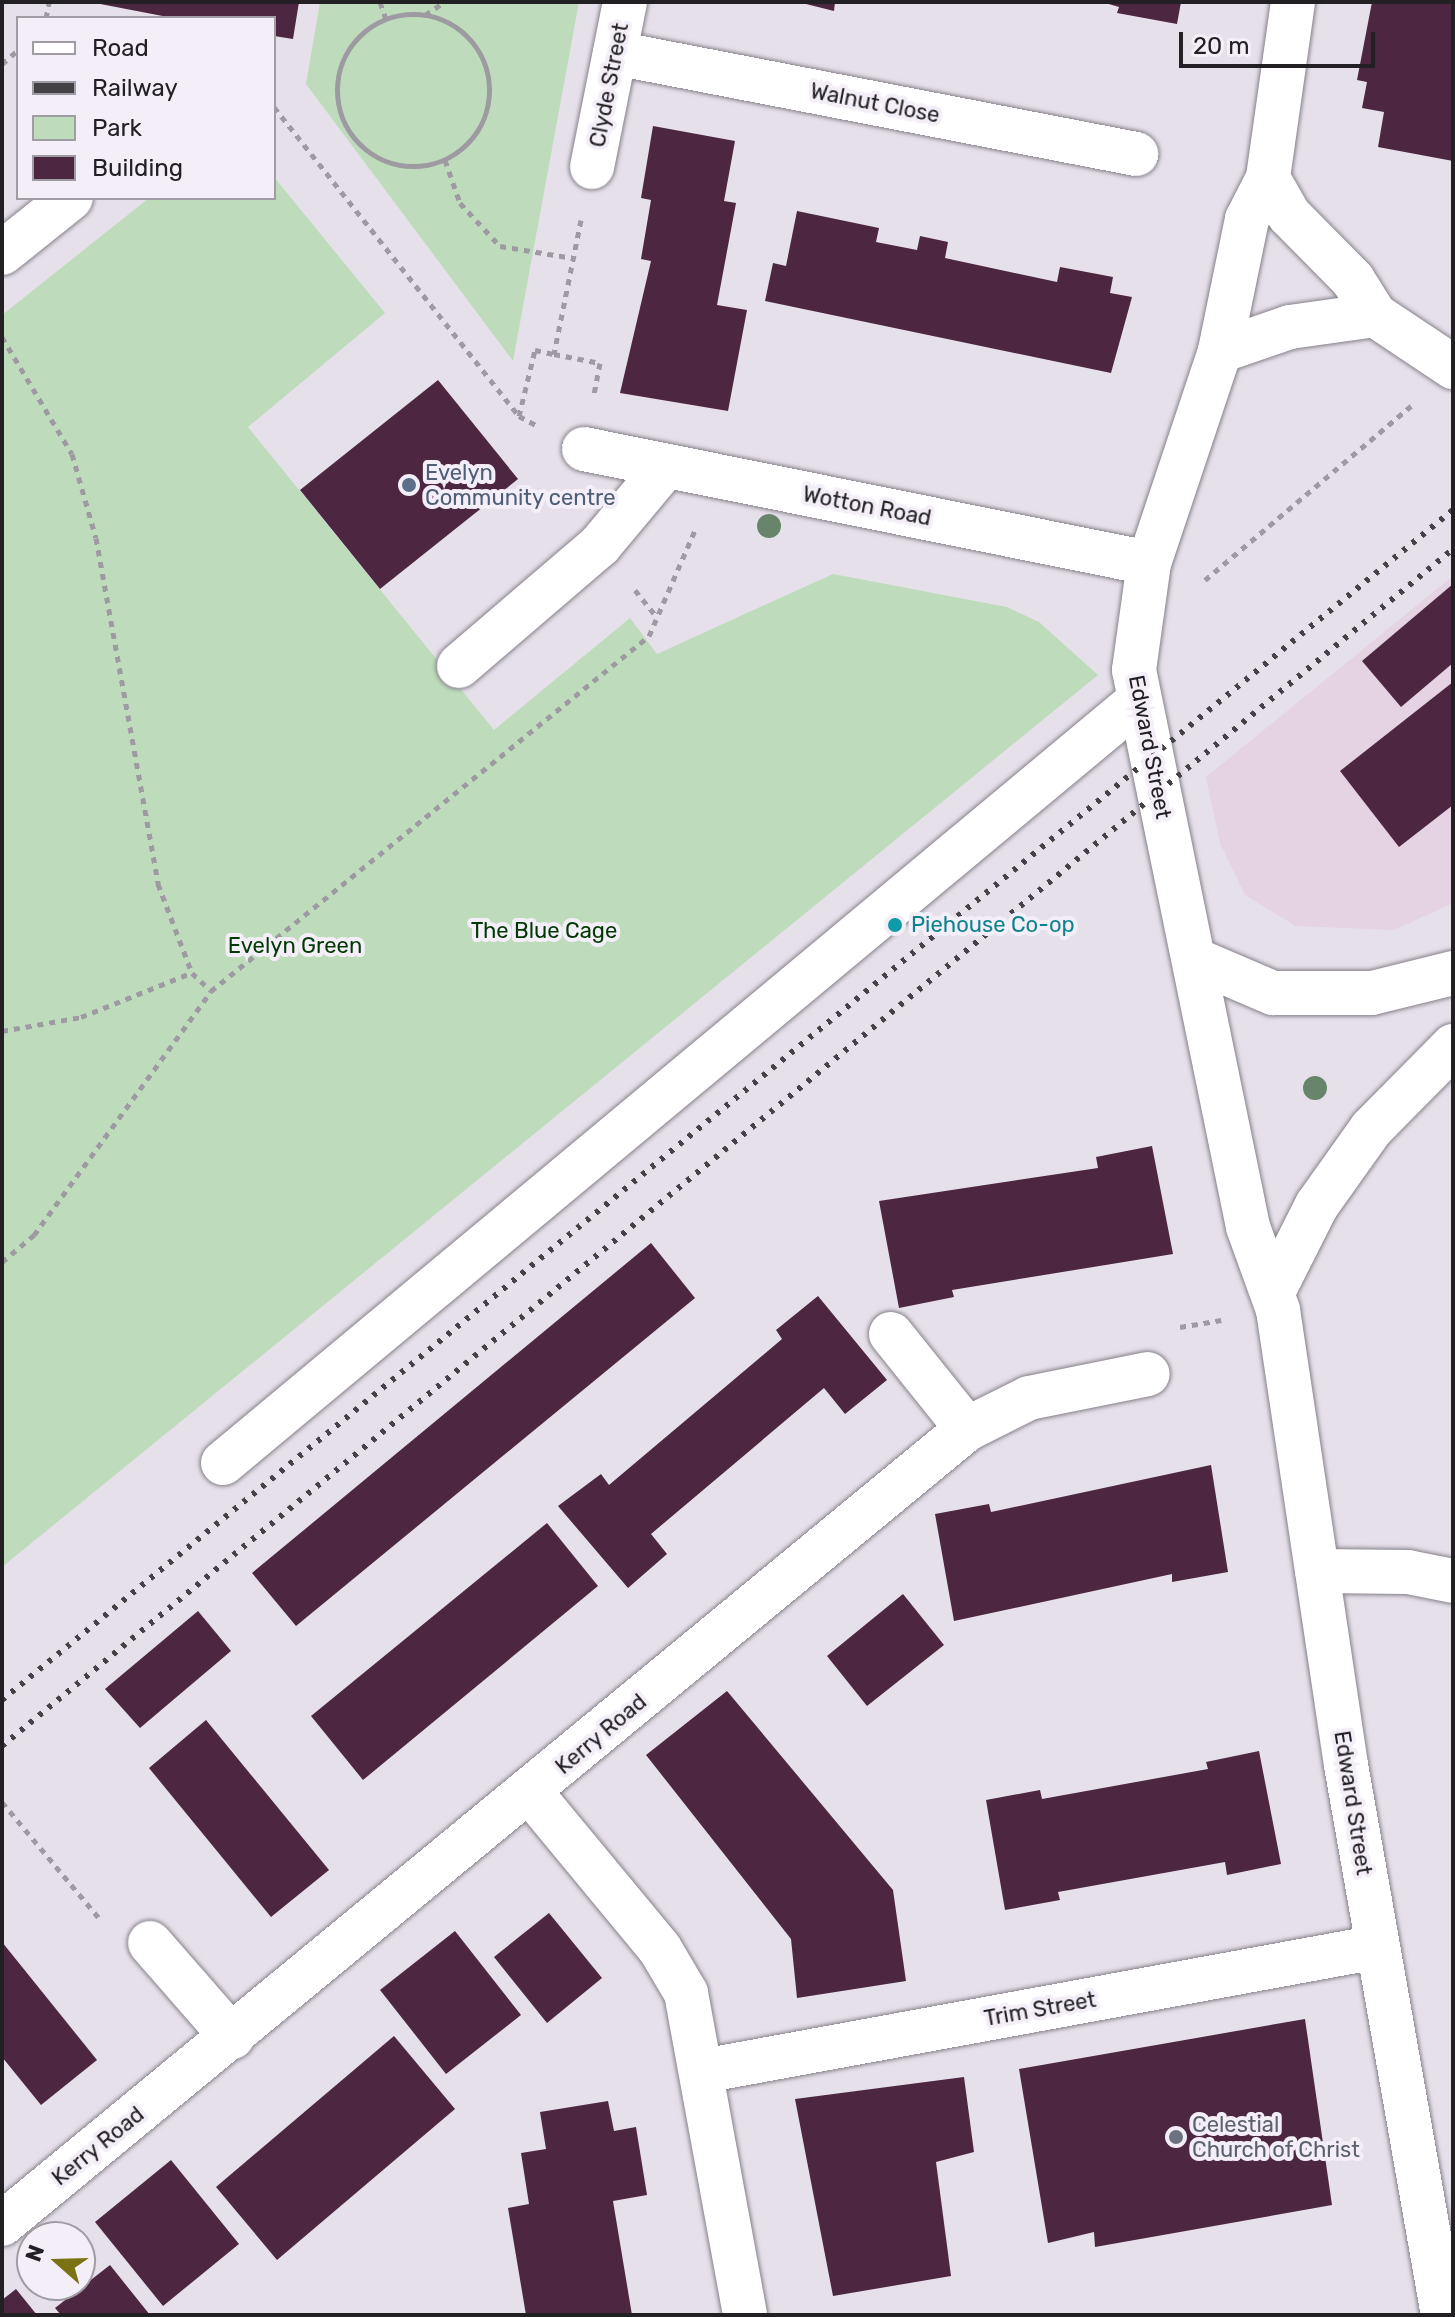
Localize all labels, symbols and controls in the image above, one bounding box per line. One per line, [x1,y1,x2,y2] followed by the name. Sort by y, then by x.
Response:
[16,16,276,200] legend
[1183,16,1379,66] scale bar
[584,21,634,149] street label: Clyde Street
[1193,32,1250,60] text: 20 m
[92,34,149,62] text: Road
[92,74,178,102] text: Railway
[808,78,942,128] street label: Walnut Close
[92,114,142,142] text: Park
[92,154,183,182] text: Building
[425,459,616,510] place label: Evelyn Community centre
[400,476,418,494] marker: Evelyn Community centre
[800,481,934,531] street label: Wotton Road
[1123,673,1177,821] street label: Edward Street
[911,912,1075,938] place label: Piehouse Co-op
[886,916,904,934] marker: Piehouse Co-op
[471,918,617,944] park label: The Blue Cage
[228,933,362,959] park label: Evelyn Green
[550,1688,652,1780] street label: Kerry Road
[1329,1729,1377,1877] street label: Edward Street
[982,1986,1098,2032] street label: Trim Street
[46,2101,150,2191] street label: Kerry Road
[1192,2111,1360,2162] place label: Celestial Church of Christ
[1167,2128,1185,2146] marker: Celestial Church of Christ
[16,2221,96,2301] north arrow
[19,2241,50,2265] text: N

